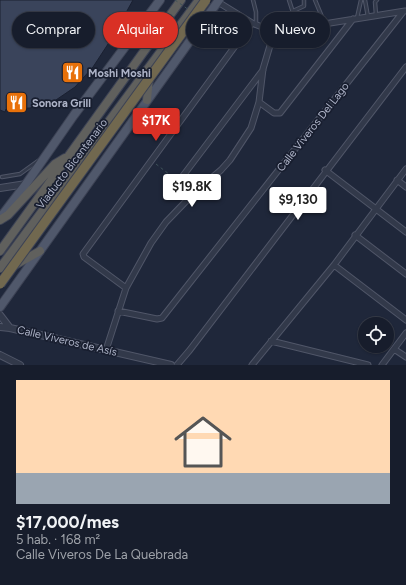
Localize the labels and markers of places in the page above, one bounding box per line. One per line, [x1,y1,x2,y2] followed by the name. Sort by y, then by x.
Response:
[59,60,85,86] restaurant icon: Moshi Moshi
[88,67,151,80] place label: Moshi Moshi
[3,90,29,116] restaurant icon: Sonora Grill
[32,97,91,110] place label: Sonora Grill
[132,108,180,142] pin: $17K
[159,174,225,208] pin: $19.8K
[265,187,331,221] pin: $9,130

